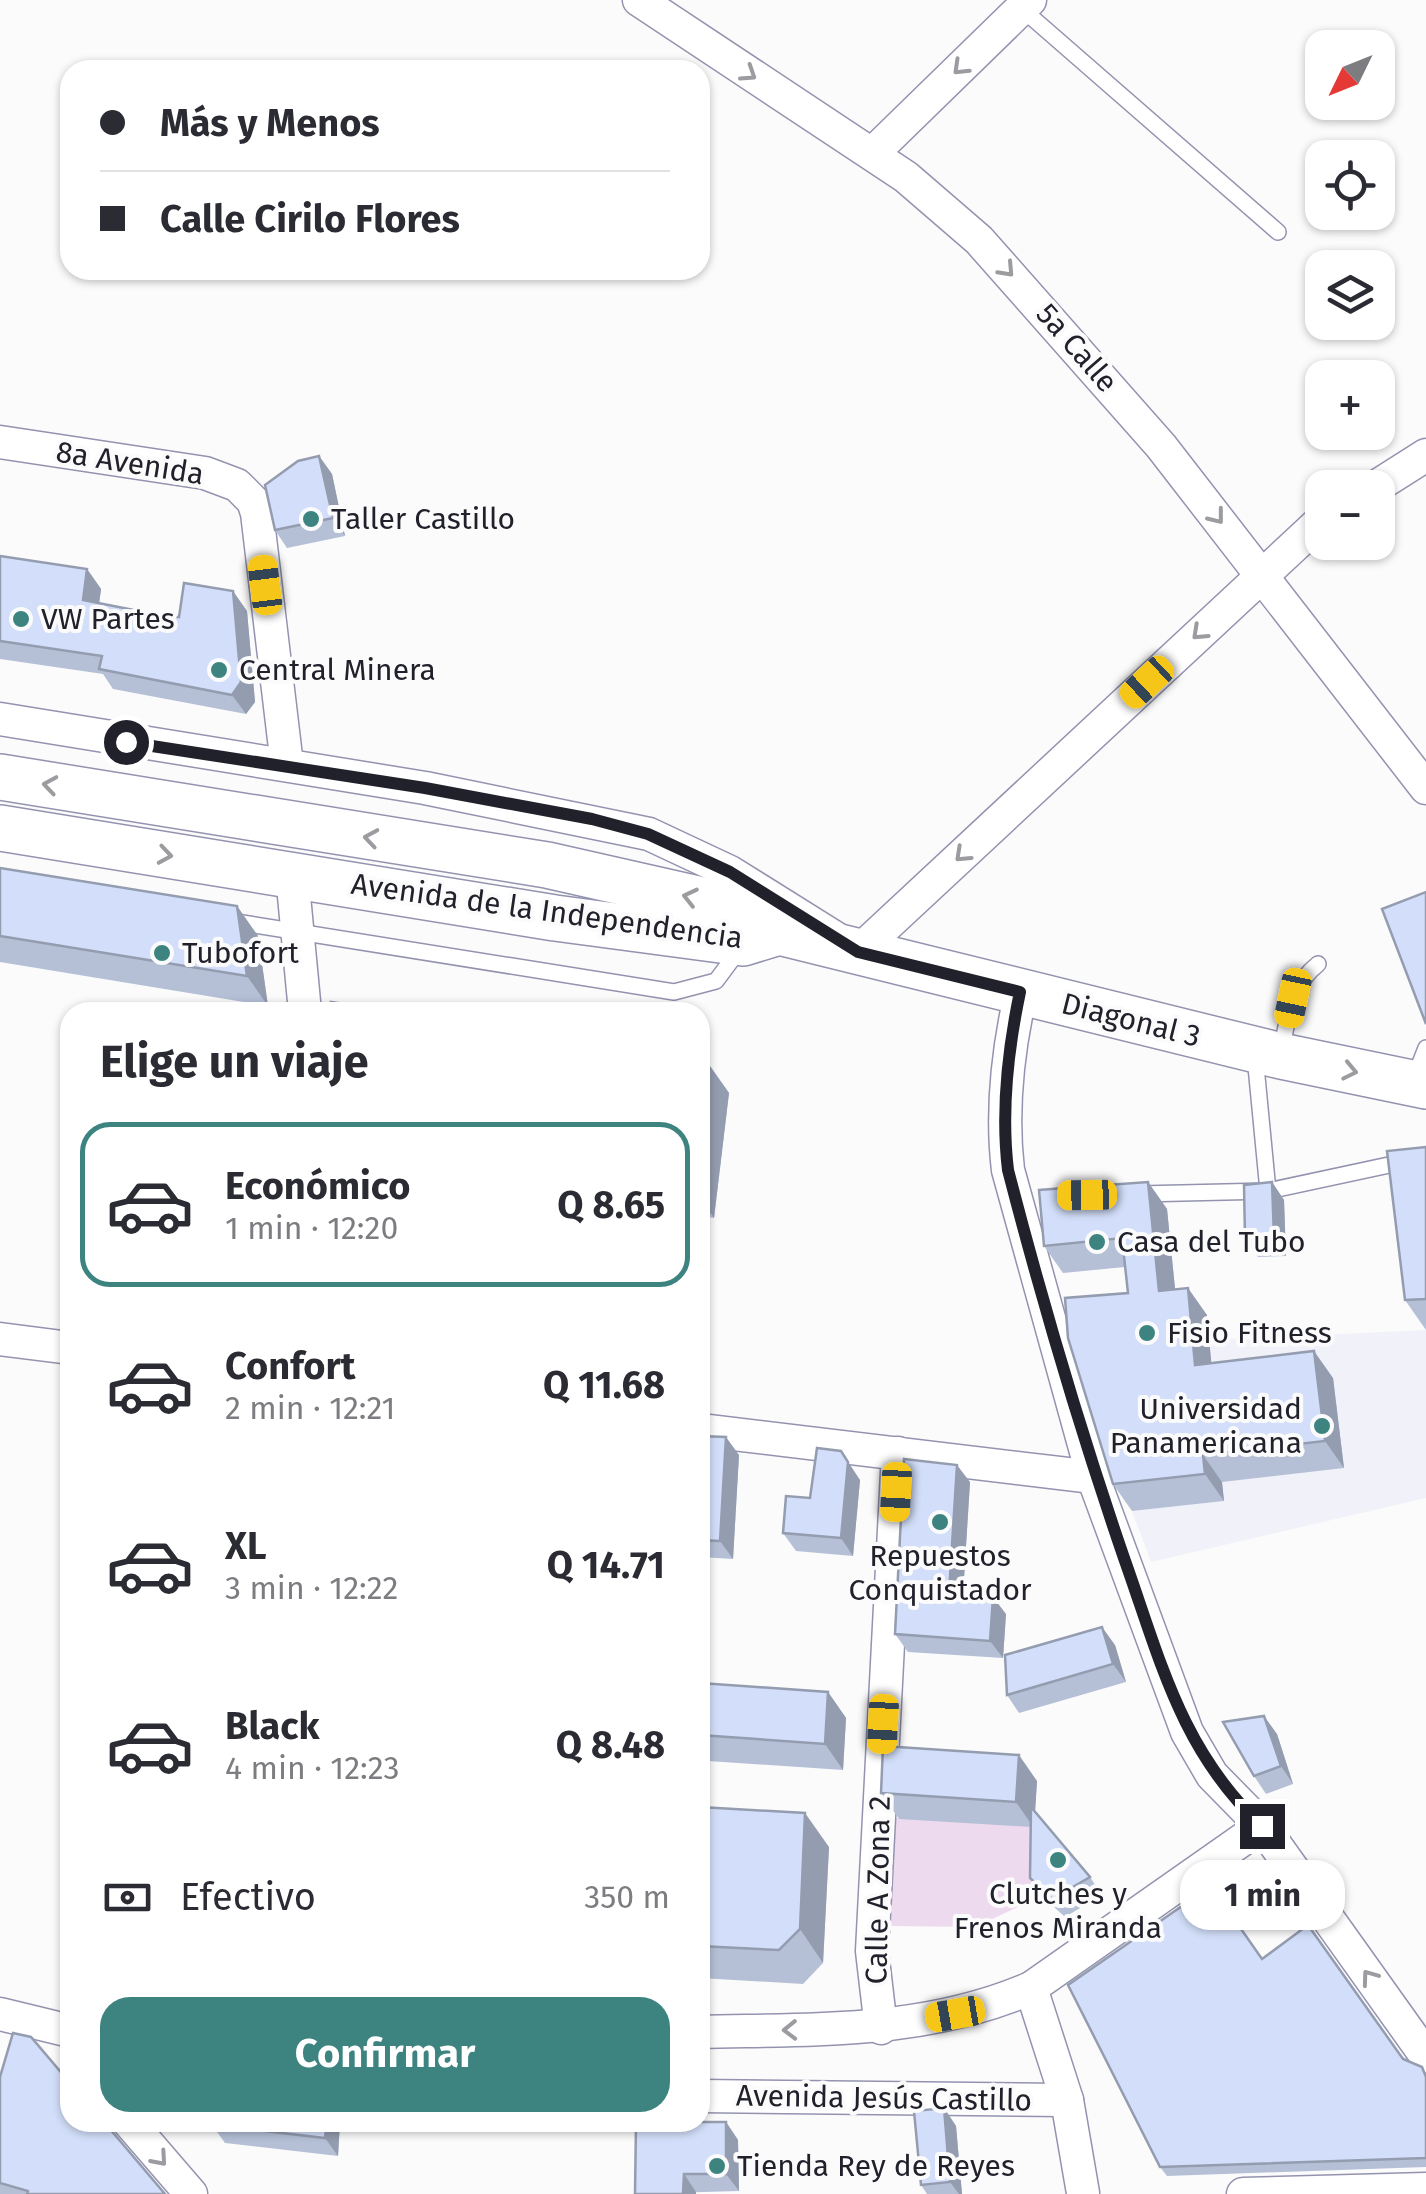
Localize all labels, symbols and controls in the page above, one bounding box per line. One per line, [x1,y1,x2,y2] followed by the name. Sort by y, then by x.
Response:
[1305,30,1395,120] north arrow
[1305,30,1395,560] map controls
[953,56,972,74] one-way arrow
[738,62,756,81] one-way arrow
[160,100,380,146] text: Más y Menos
[1305,140,1395,230] button: locate
[160,196,460,242] text: Calle Cirilo Flores
[1305,250,1395,340] button: layers
[995,258,1013,277] one-way arrow
[1029,296,1125,400] street label: 5a Calle
[1305,360,1395,450] button: +
[53,434,207,492] street label: 8a Avenida
[1305,470,1395,560] button: −
[331,501,515,537] place label: Taller Castillo
[1206,506,1223,524] one-way arrow
[300,508,322,530] marker: Taller Castillo
[246,553,284,617] car
[41,601,175,637] place label: VW Partes
[10,608,32,630] marker: VW Partes
[1193,621,1211,639] one-way arrow
[1115,651,1179,713] car
[239,652,436,688] place label: Central Minera
[208,659,230,681] marker: Central Minera
[104,720,149,765] route start
[42,775,58,796] one-way arrow
[362,828,379,849] one-way arrow
[157,843,174,864] one-way arrow
[955,843,974,861] one-way arrow
[349,866,745,956] street label: Avenida de la Independencia
[682,888,699,909] one-way arrow
[182,935,299,971] place label: Tubofort
[151,942,173,964] marker: Tubofort
[1272,966,1314,1030] car
[1058,985,1204,1055] street label: Diagonal 3
[100,1035,368,1089] text: Elige un viaje
[1341,1060,1358,1081] one-way arrow
[105,1160,195,1250] icon: car
[225,1163,410,1209] text: Económico
[1057,1179,1117,1211] car
[557,1182,665,1228] text: Q 8.65
[225,1209,398,1247] text: 1 min · 12:20
[1117,1224,1306,1260] place label: Casa del Tubo
[1086,1231,1108,1253] marker: Casa del Tubo
[1167,1315,1332,1351] place label: Fisio Fitness
[1136,1322,1158,1344] marker: Fisio Fitness
[105,1340,195,1430] icon: car
[225,1343,355,1389] text: Confort
[543,1362,665,1408] text: Q 11.68
[225,1389,395,1427] text: 2 min · 12:21
[1110,1391,1302,1461] place label: Universidad Panamericana
[1311,1415,1333,1437] marker: Universidad Panamericana
[879,1461,913,1523] car
[929,1511,951,1533] marker: Repuestos Conquistador
[105,1520,195,1610] icon: car
[225,1523,267,1569] text: XL
[848,1538,1032,1608] place label: Repuestos Conquistador
[547,1542,665,1588] text: Q 14.71
[225,1569,398,1607] text: 3 min · 12:22
[866,1693,900,1755] car
[105,1700,195,1790] icon: car
[225,1703,320,1749] text: Black
[556,1722,665,1768] text: Q 8.48
[225,1749,399,1787] text: 4 min · 12:23
[858,1795,898,1985] street label: Calle A Zona 2
[1240,1804,1285,1849] route end
[1047,1849,1069,1871] marker: Clutches y Frenos Miranda
[1180,1861,1344,1931] callout: 1 min
[100,1870,155,1925] icon: cash
[180,1874,316,1920] text: Efectivo
[954,1876,1162,1946] place label: Clutches y Frenos Miranda
[1224,1876,1301,1914] text: 1 min
[584,1878,670,1916] text: 350 m
[1363,1970,1381,1988] one-way arrow
[923,1994,987,2034] car
[100,1997,670,2112] button: Confirmar
[782,2019,798,2040] one-way arrow
[736,2077,1032,2119] street label: Avenida Jesús Castillo
[148,2147,166,2165] one-way arrow
[737,2148,1015,2184] place label: Tienda Rey de Reyes
[706,2155,728,2177] marker: Tienda Rey de Reyes

